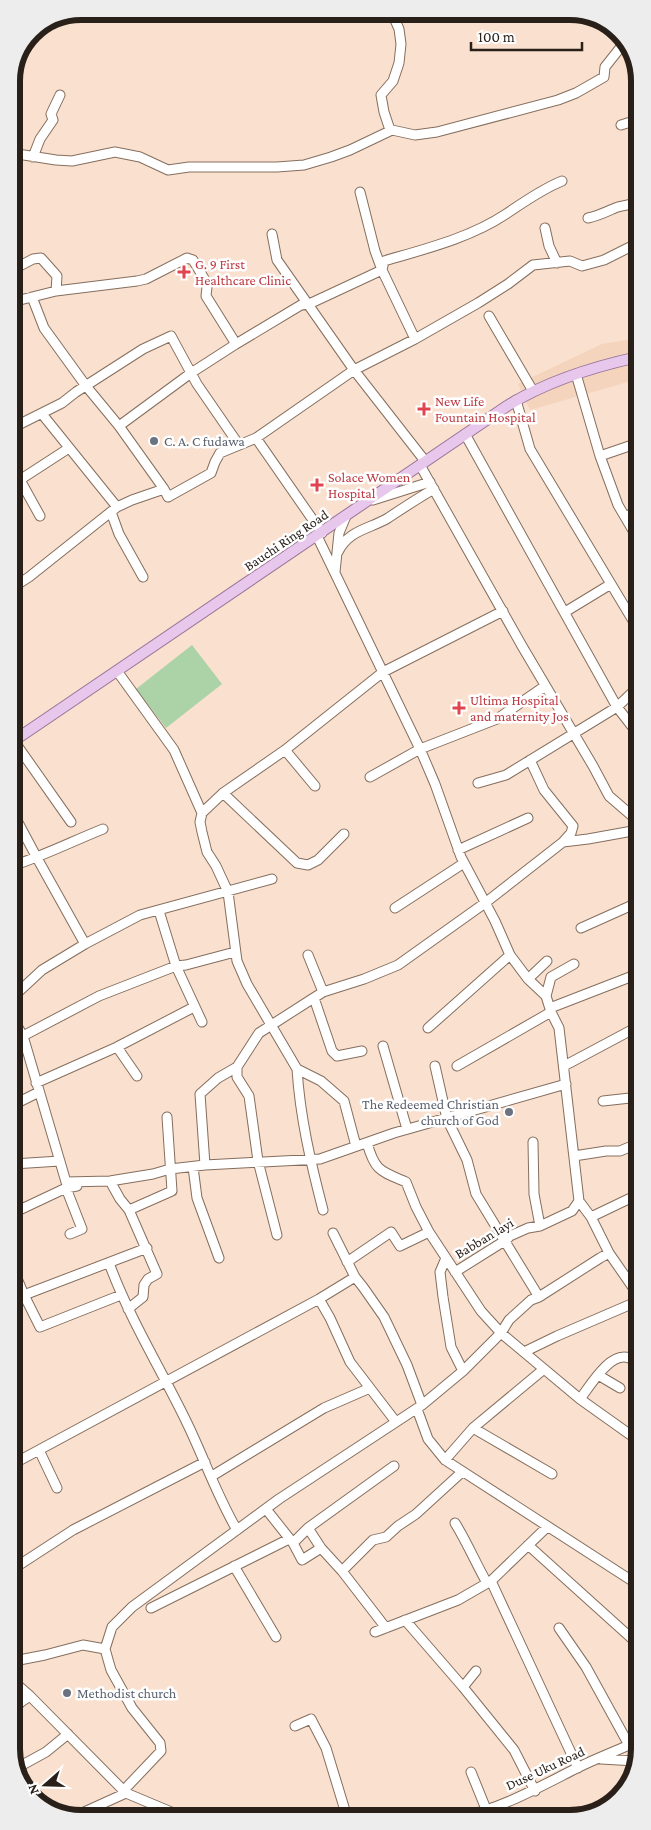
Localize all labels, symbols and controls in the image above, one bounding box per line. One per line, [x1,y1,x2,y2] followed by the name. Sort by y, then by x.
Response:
[471,20,582,52] scale bar
[478,29,515,45] text: 100 m
[195,256,291,288] place label: G. 9 First Healthcare Clinic
[177,265,191,279] marker: G. 9 First Healthcare Clinic
[435,393,536,425] place label: New Life Fountain Hospital
[417,402,431,416] marker: New Life Fountain Hospital
[164,433,245,449] place label: C. A. C fudawa
[148,435,160,447] marker: C. A. C fudawa
[328,469,411,501] place label: Solace Women Hospital
[310,478,324,492] marker: Solace Women Hospital
[241,506,332,574] street label: Bauchi Ring Road
[470,692,569,724] place label: Ultima Hospital and maternity Jos
[452,701,466,715] marker: Ultima Hospital and maternity Jos
[362,1096,500,1128] place label: The Redeemed Christian church of God
[503,1106,515,1118] marker: The Redeemed Christian church of God
[452,1214,516,1262] street label: Babban layi
[77,1685,177,1701] place label: Methodist church
[61,1687,73,1699] marker: Methodist church
[503,1742,588,1793] street label: Duse Uku Road
[20,1760,70,1810] north arrow
[23,1782,42,1797] text: N

